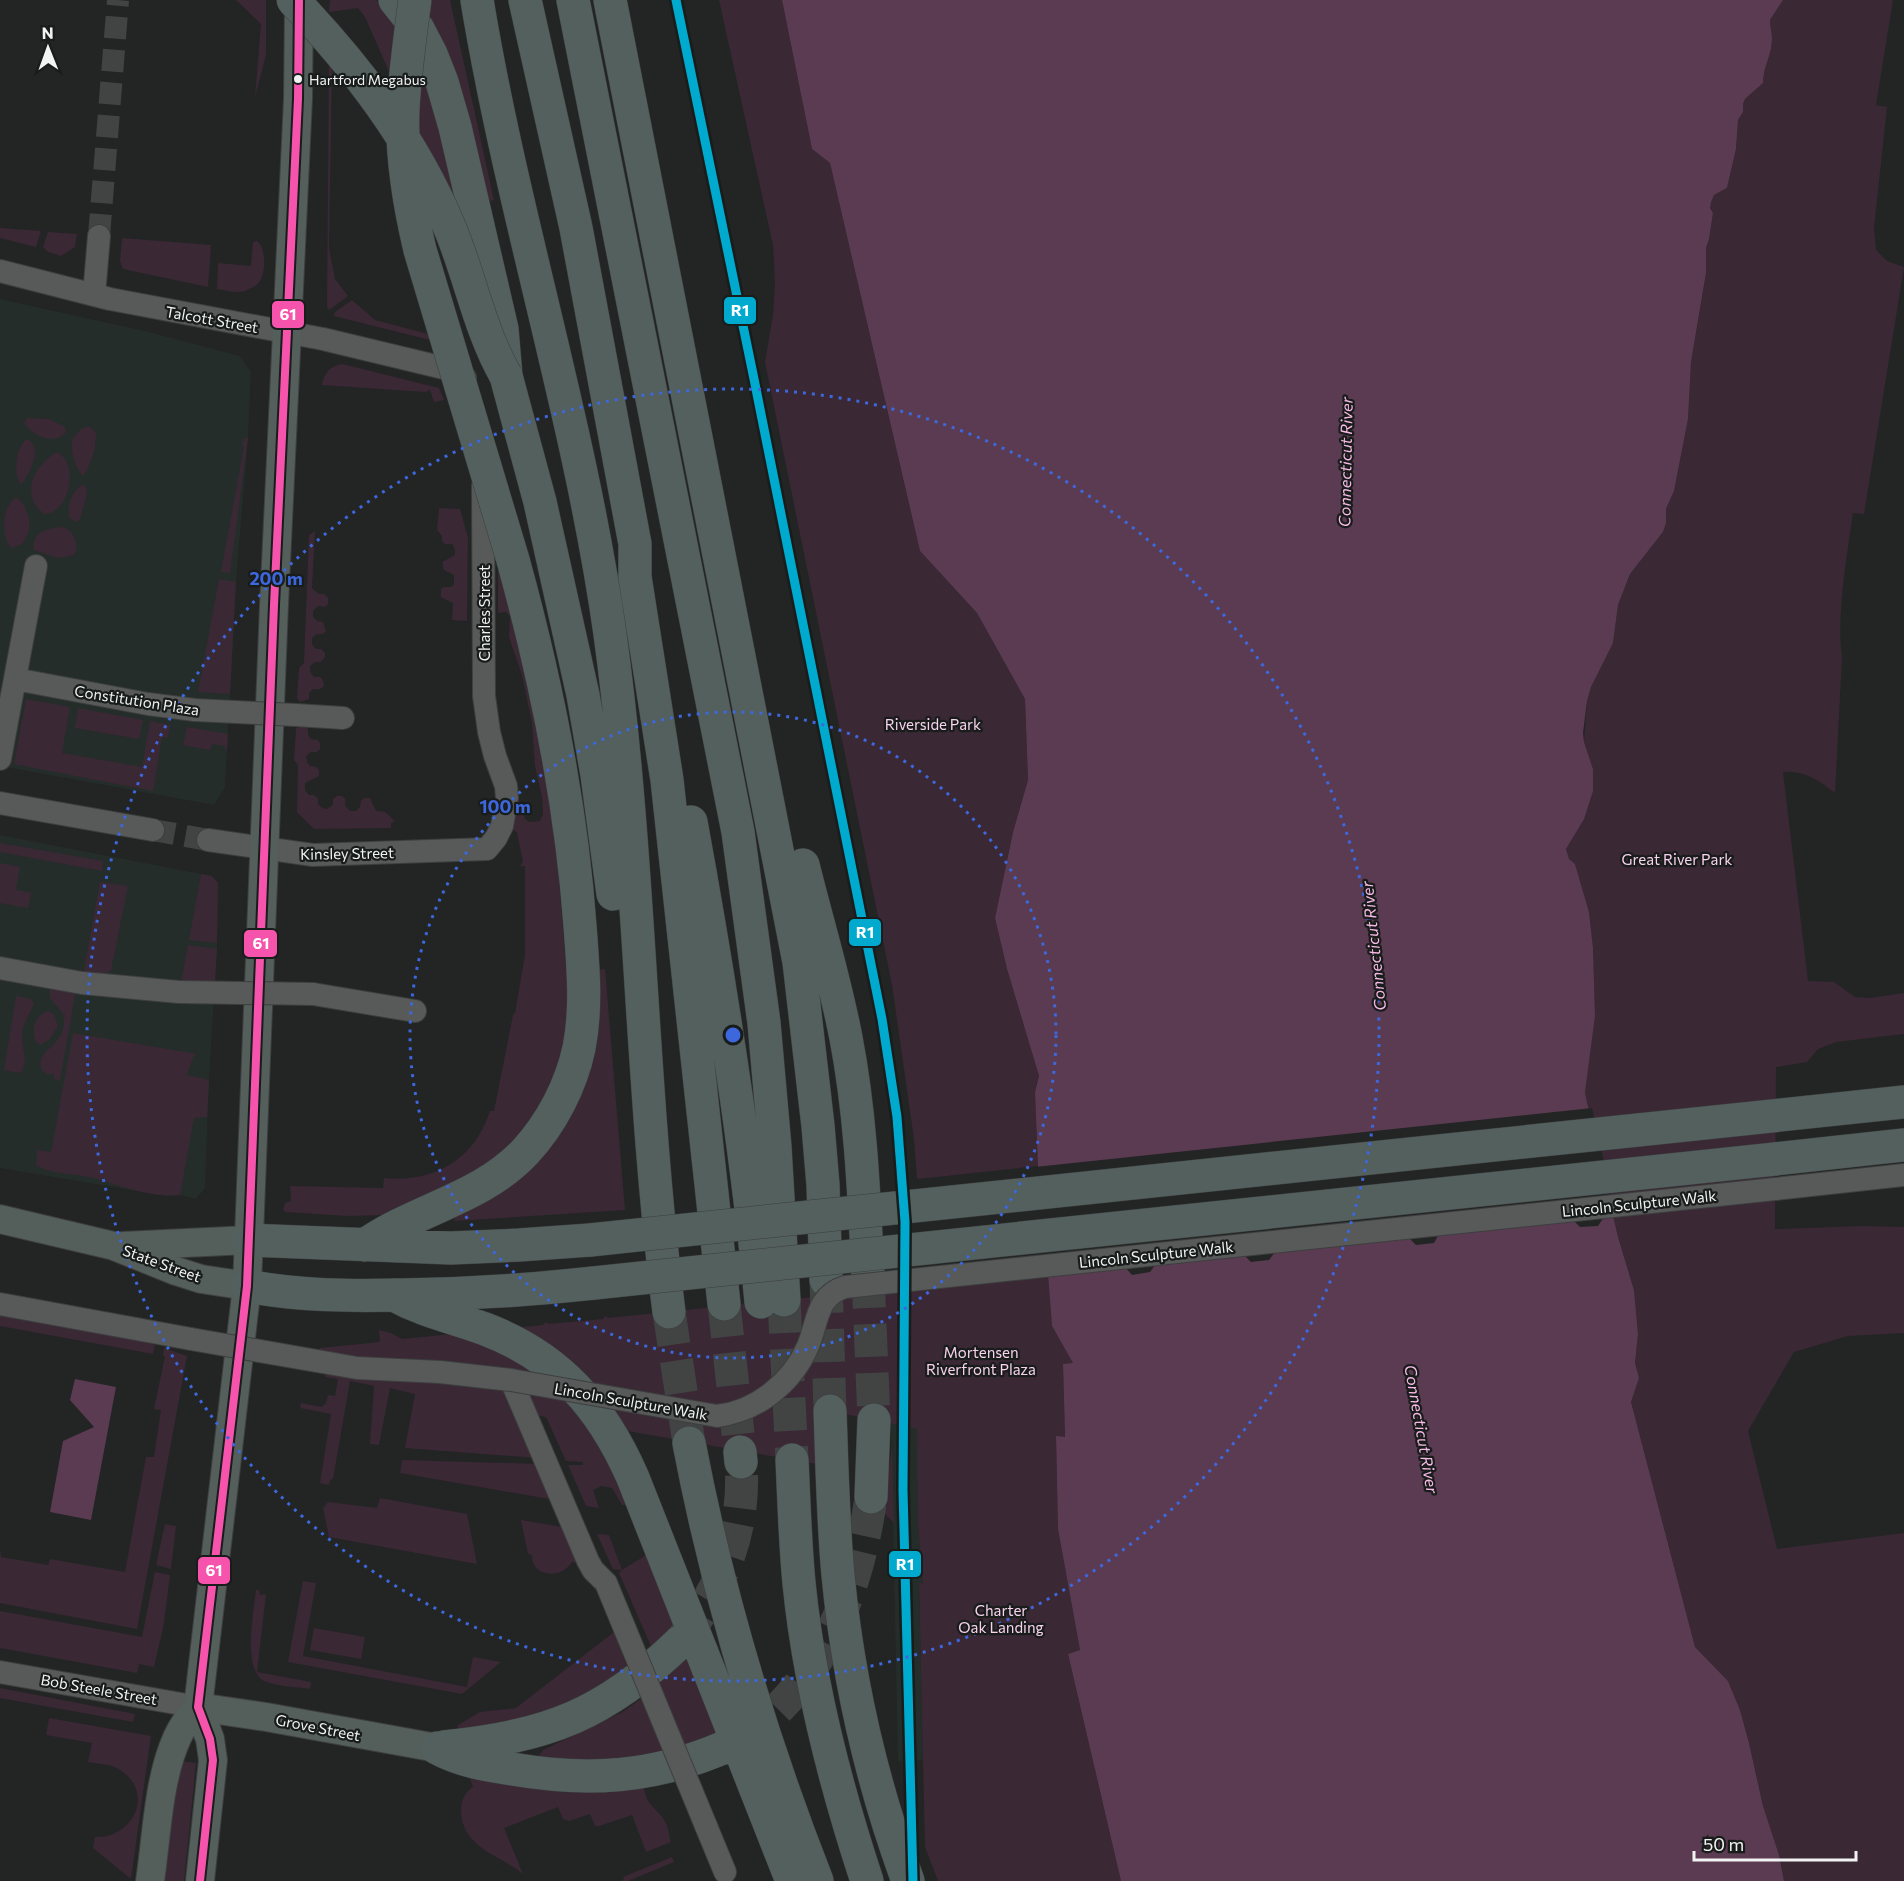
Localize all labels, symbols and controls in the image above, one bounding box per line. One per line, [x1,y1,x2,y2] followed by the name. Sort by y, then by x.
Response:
[18,18,78,78] north arrow
[42,23,54,42] text: N
[309,71,426,88] place label: Hartford Megabus
[292,73,304,85] marker: Hartford Megabus
[723,296,757,325] line badge: R1
[271,300,305,329] line badge: 61
[731,300,749,319] text: R1
[164,302,260,336] street label: Talcott Street
[279,304,297,323] text: 61
[1334,396,1356,527] water label: Connecticut River
[475,565,493,661] street label: Charles Street
[249,567,303,589] text: 200 m
[73,681,201,719] street label: Constitution Plaza
[885,715,981,733] park label: Riverside Park
[479,795,531,817] text: 100 m
[300,843,394,863] street label: Kinsley Street
[1622,850,1733,868] park label: Great River Park
[1357,880,1389,1012] water label: Connecticut River
[848,918,882,947] line badge: R1
[856,922,874,941] text: R1
[243,929,278,958] line badge: 61
[252,933,270,952] text: 61
[723,1025,743,1045] centre of rings
[1561,1186,1717,1220] street label: Lincoln Sculpture Walk
[1078,1237,1234,1271] street label: Lincoln Sculpture Walk
[120,1241,204,1285] street label: State Street
[926,1343,1036,1378] park label: Mortensen Riverfront Plaza
[1401,1363,1443,1495] water label: Connecticut River
[553,1379,709,1423] street label: Lincoln Sculpture Walk
[888,1550,922,1578] line badge: R1
[896,1554,914,1573] text: R1
[197,1556,231,1585] line badge: 61
[205,1560,223,1579] text: 61
[958,1601,1044,1636] park label: Charter Oak Landing
[39,1670,159,1708] street label: Bob Steele Street
[274,1710,362,1744] street label: Grove Street
[1694,1824,1856,1862] scale bar
[1703,1833,1744,1855] text: 50 m

